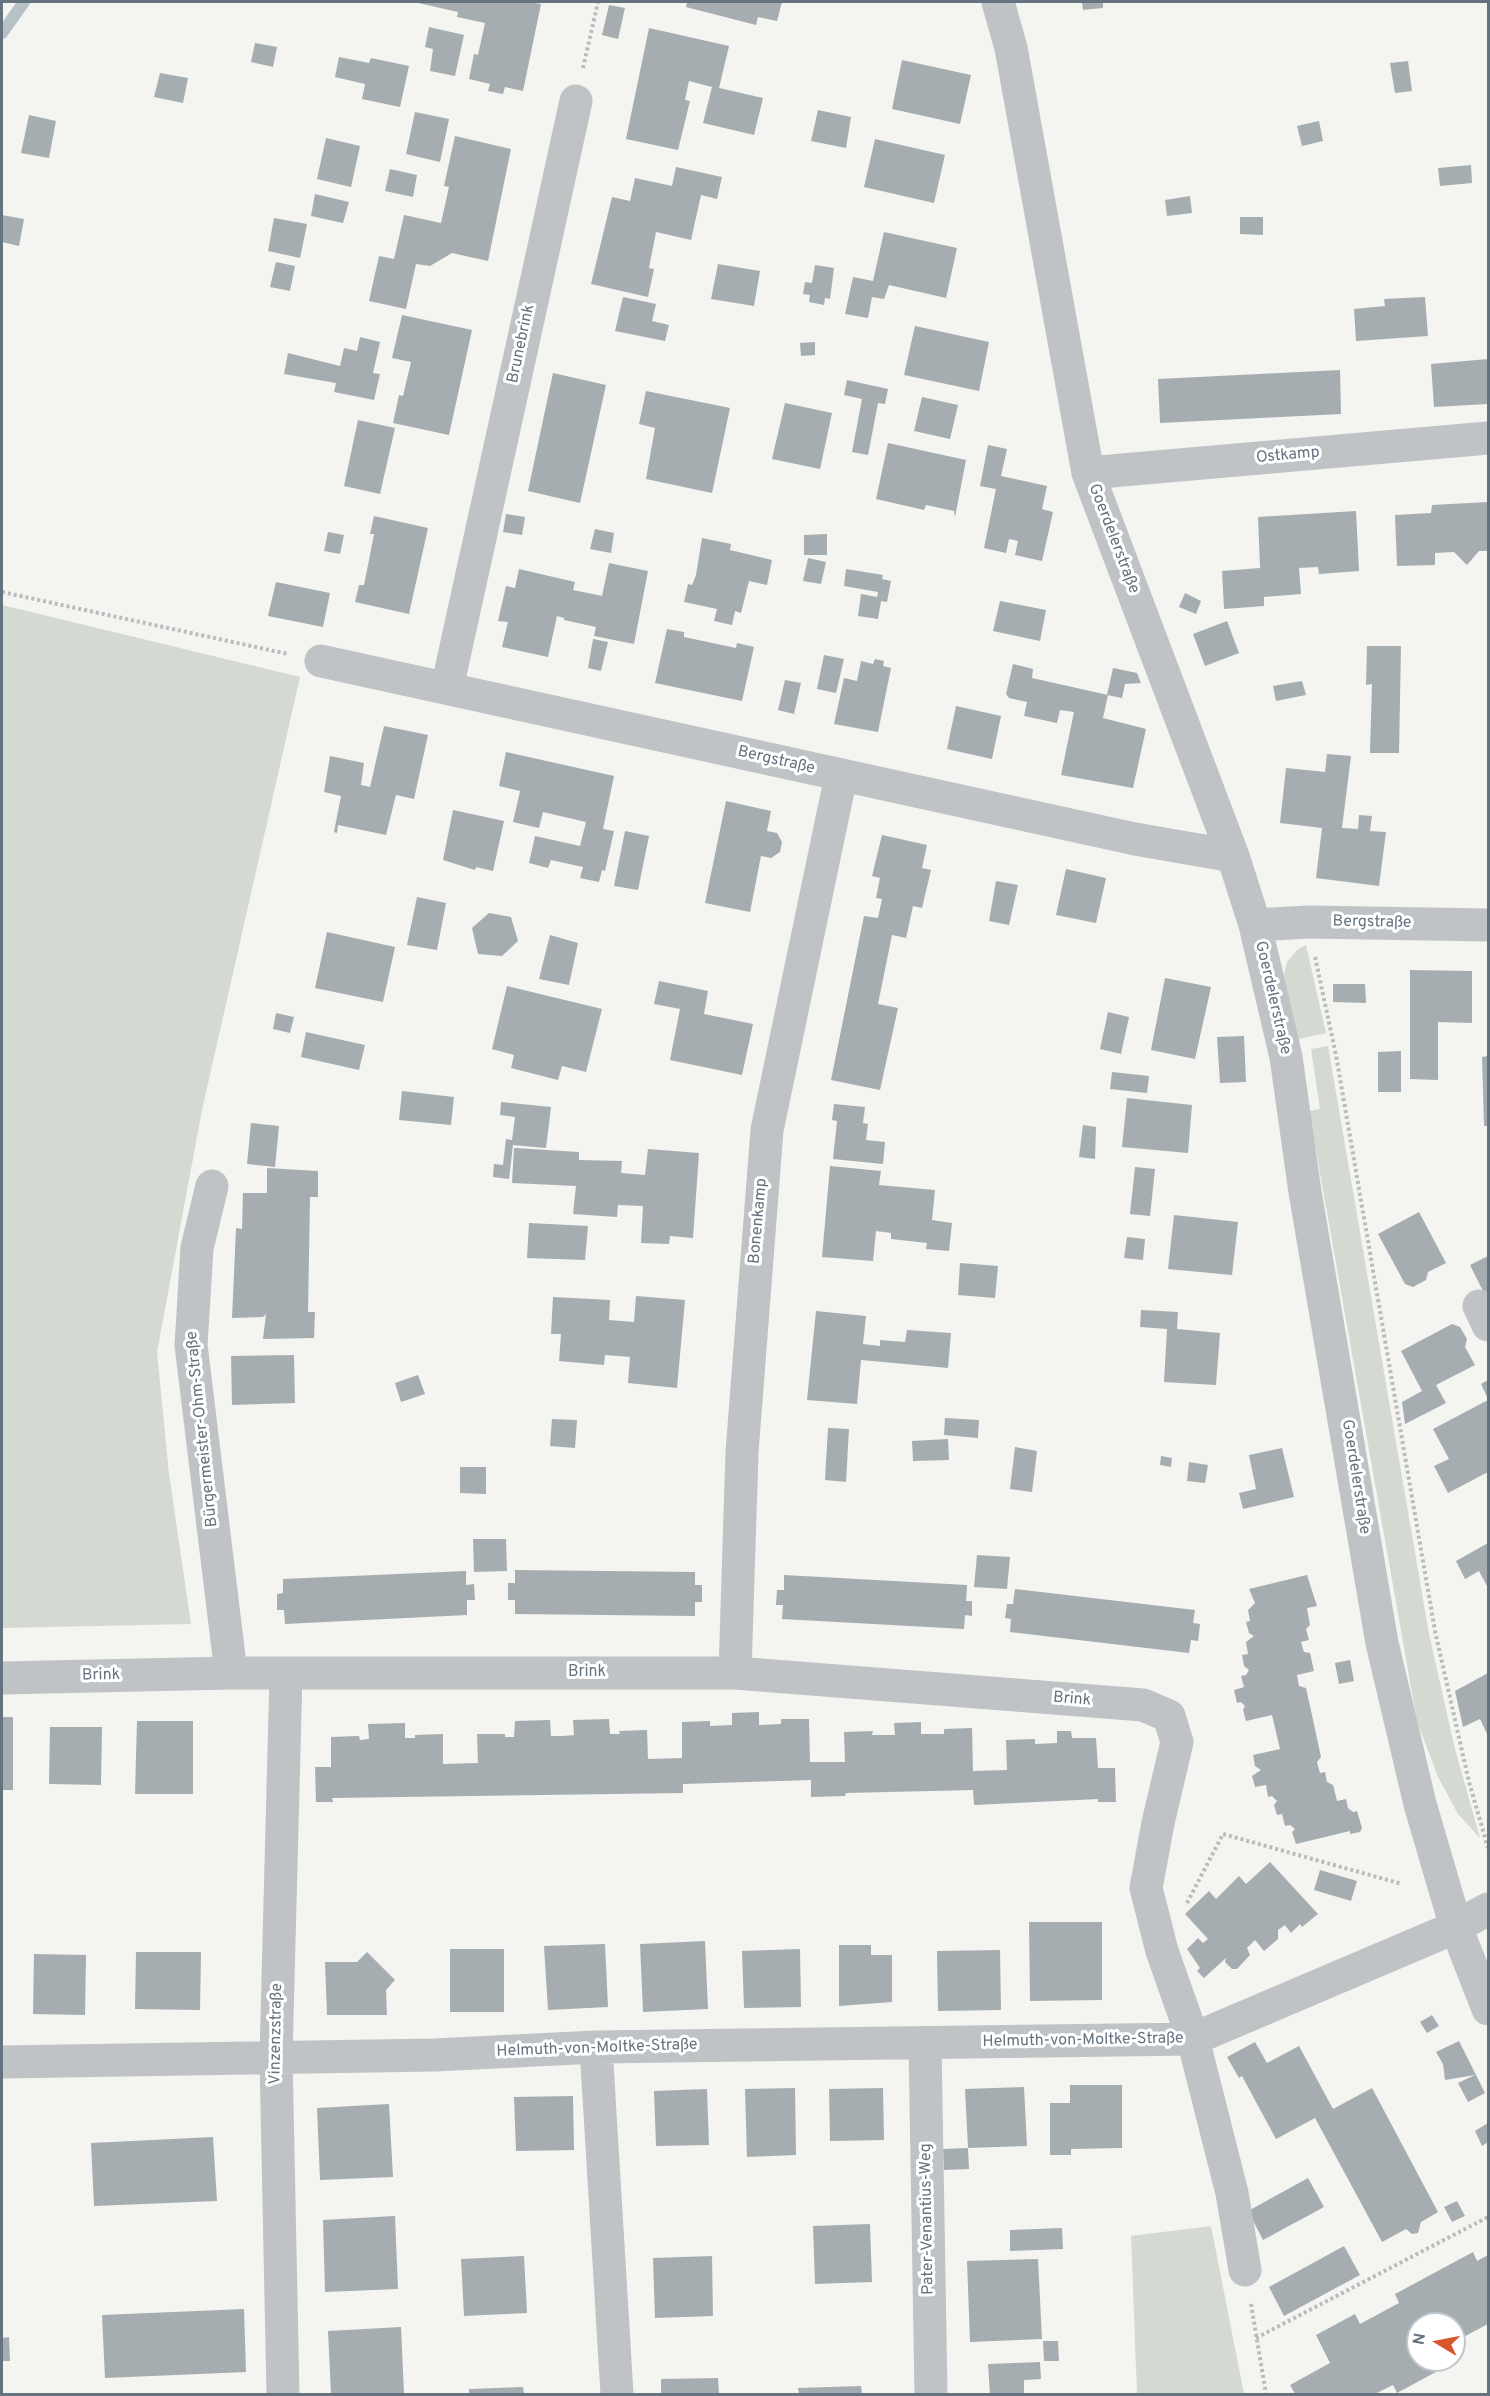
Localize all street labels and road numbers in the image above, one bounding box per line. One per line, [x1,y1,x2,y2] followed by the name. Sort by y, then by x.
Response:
[504,303,540,385] street label: Brunebrink
[1255,444,1321,468] street label: Ostkamp
[1083,481,1143,597] street label: Goerdelerstraße
[735,743,817,779] street label: Bergstraße
[1332,913,1412,933] street label: Bergstraße
[1250,939,1294,1057] street label: Goerdelerstraße
[746,1177,772,1265] street label: Bonenkamp
[183,1330,223,1528] street label: Bürgermeister-Ohm-Straße
[1336,1418,1374,1536] street label: Goerdelerstraße
[568,1663,606,1683] street label: Brink
[82,1666,120,1686] street label: Brink
[1052,1689,1092,1711] street label: Brink
[267,1983,287,2085] street label: Vinzenzstraße
[982,2030,1184,2052] street label: Helmuth-von-Moltke-Straße
[496,2036,698,2062] street label: Helmuth-von-Moltke-Straße
[917,2143,939,2295] street label: Pater-Venantius-Weg

